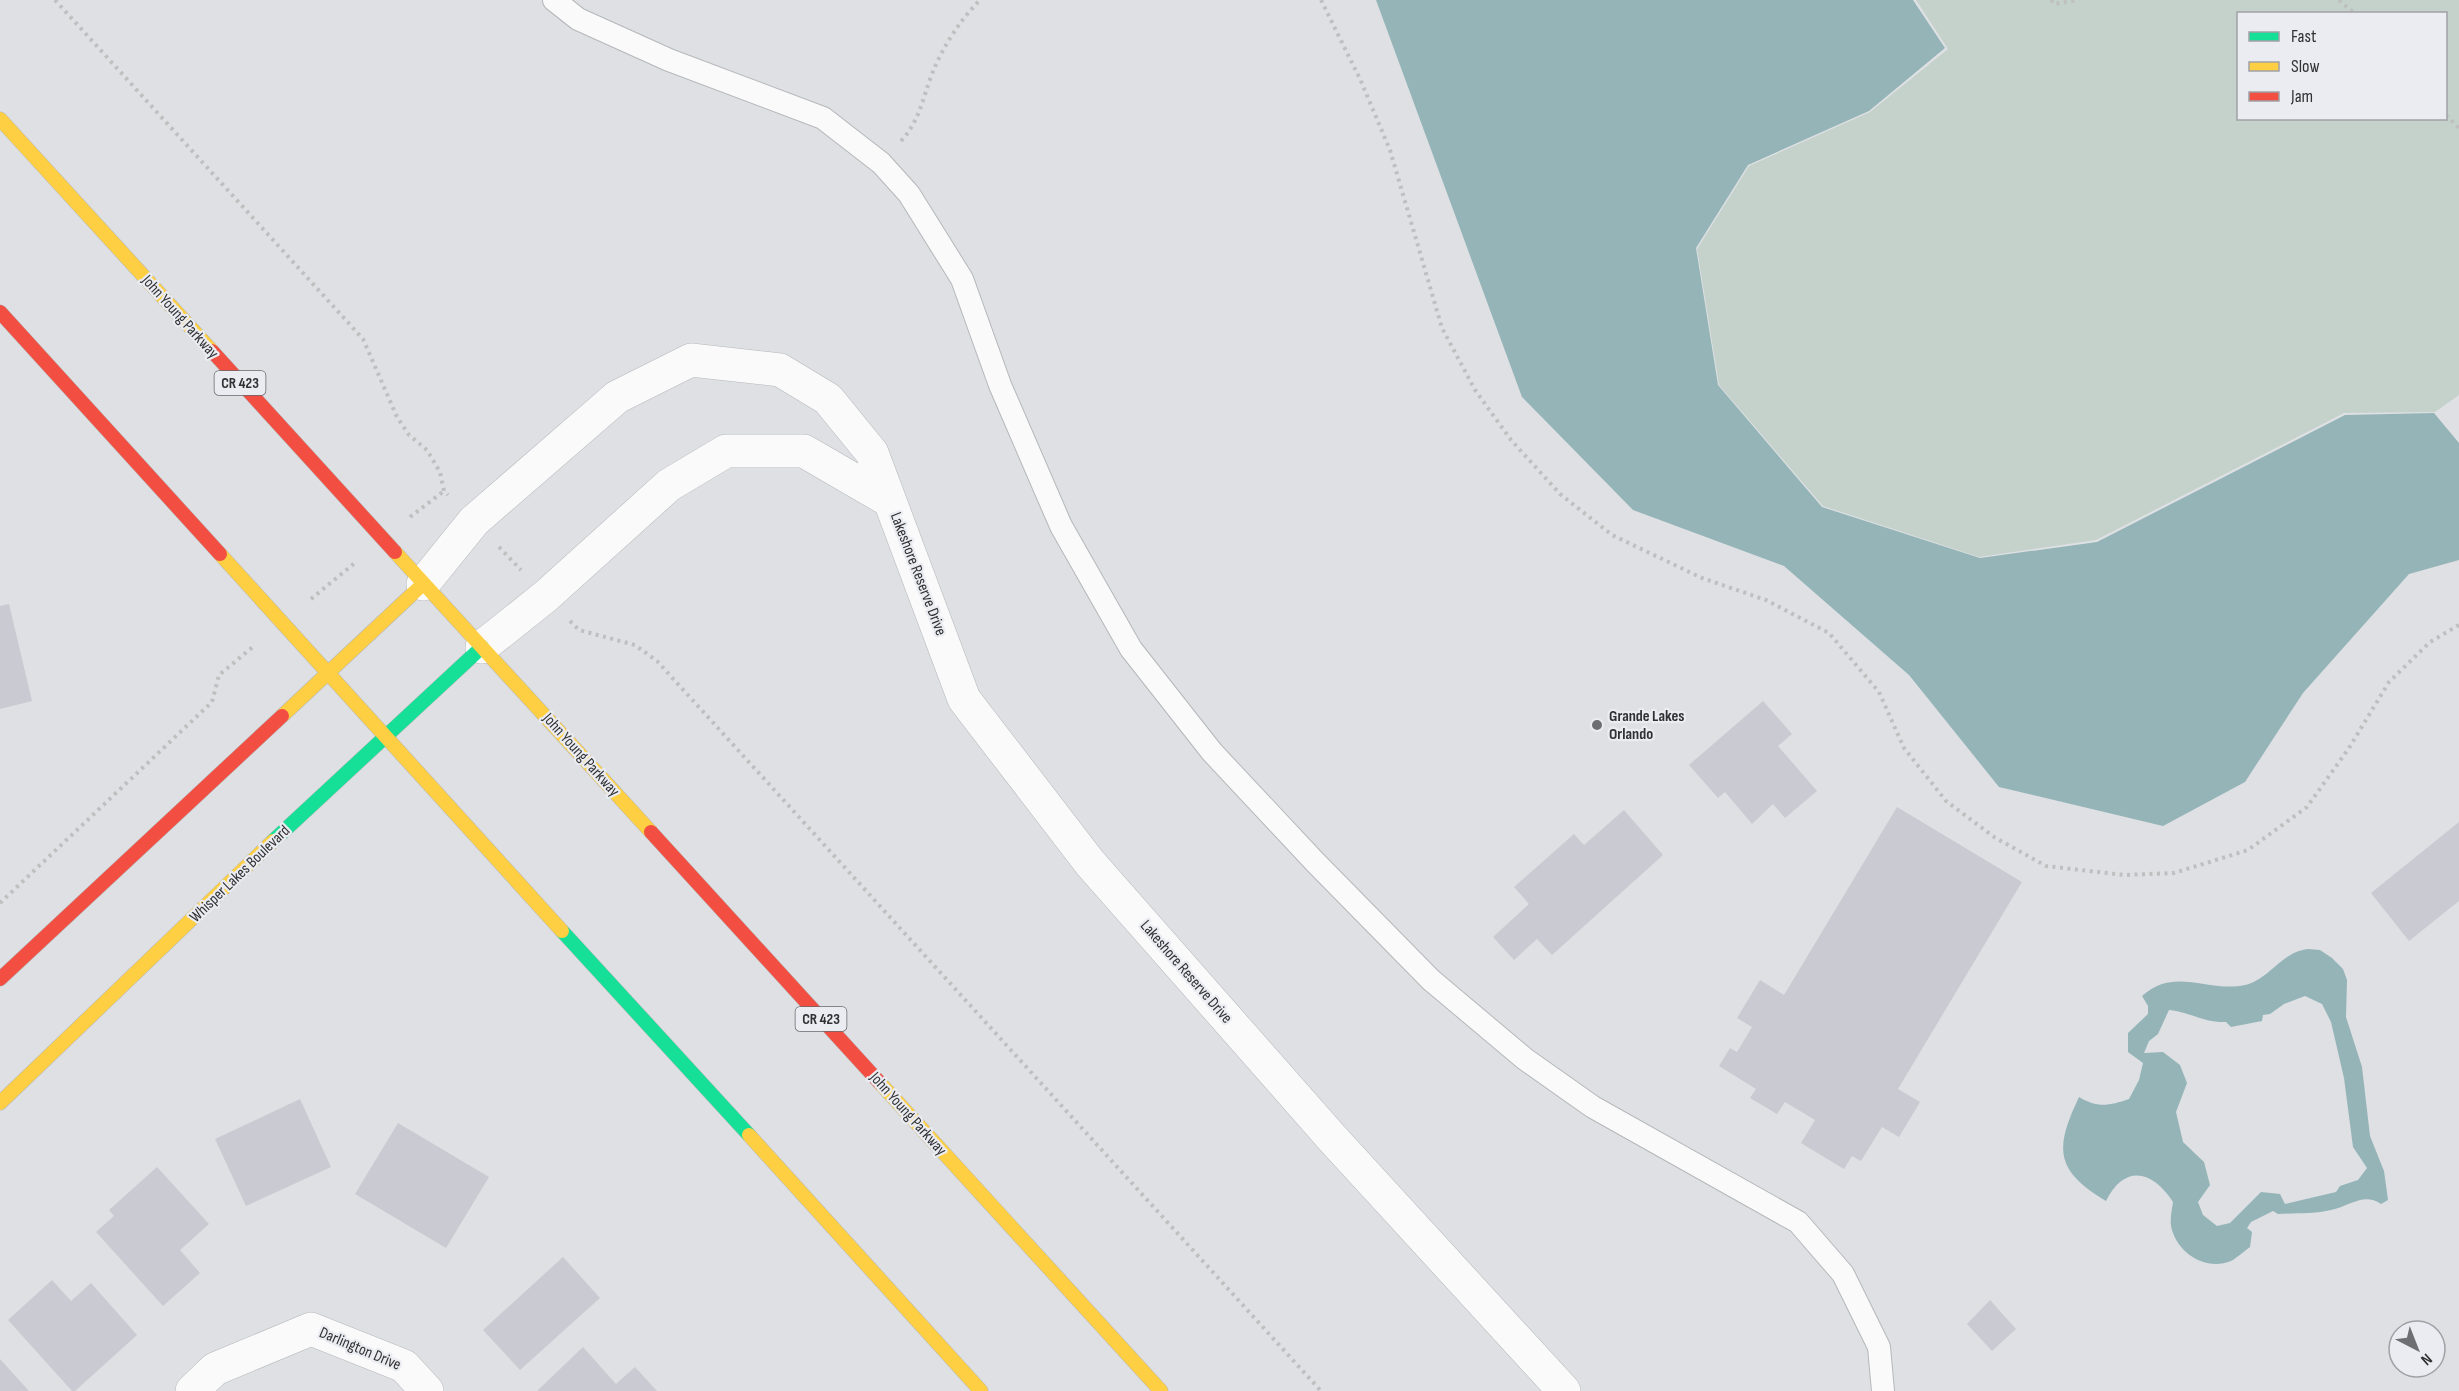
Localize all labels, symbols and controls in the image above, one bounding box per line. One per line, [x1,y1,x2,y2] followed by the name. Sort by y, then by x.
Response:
[2237,12,2447,120] legend
[2291,26,2317,47] text: Fast
[2291,56,2320,77] text: Slow
[2290,86,2313,107] text: Jam
[137,271,222,363] street label: John Young Parkway
[214,371,266,395] road number: CR 423
[886,510,950,638] street label: Lakeshore Reserve Drive
[1609,707,1684,744] place label: Grande Lakes Orlando
[538,709,623,801] street label: John Young Parkway
[1590,718,1604,732] marker: Grande Lakes Orlando
[186,821,294,927] street label: Whisper Lakes Boulevard
[1136,917,1236,1027] street label: Lakeshore Reserve Drive
[796,1007,846,1031] road number: CR 423
[865,1068,950,1160] street label: John Young Parkway
[2387,1319,2447,1379] north arrow
[316,1323,404,1375] street label: Darlington Drive
[2417,1349,2436,1369] text: N

